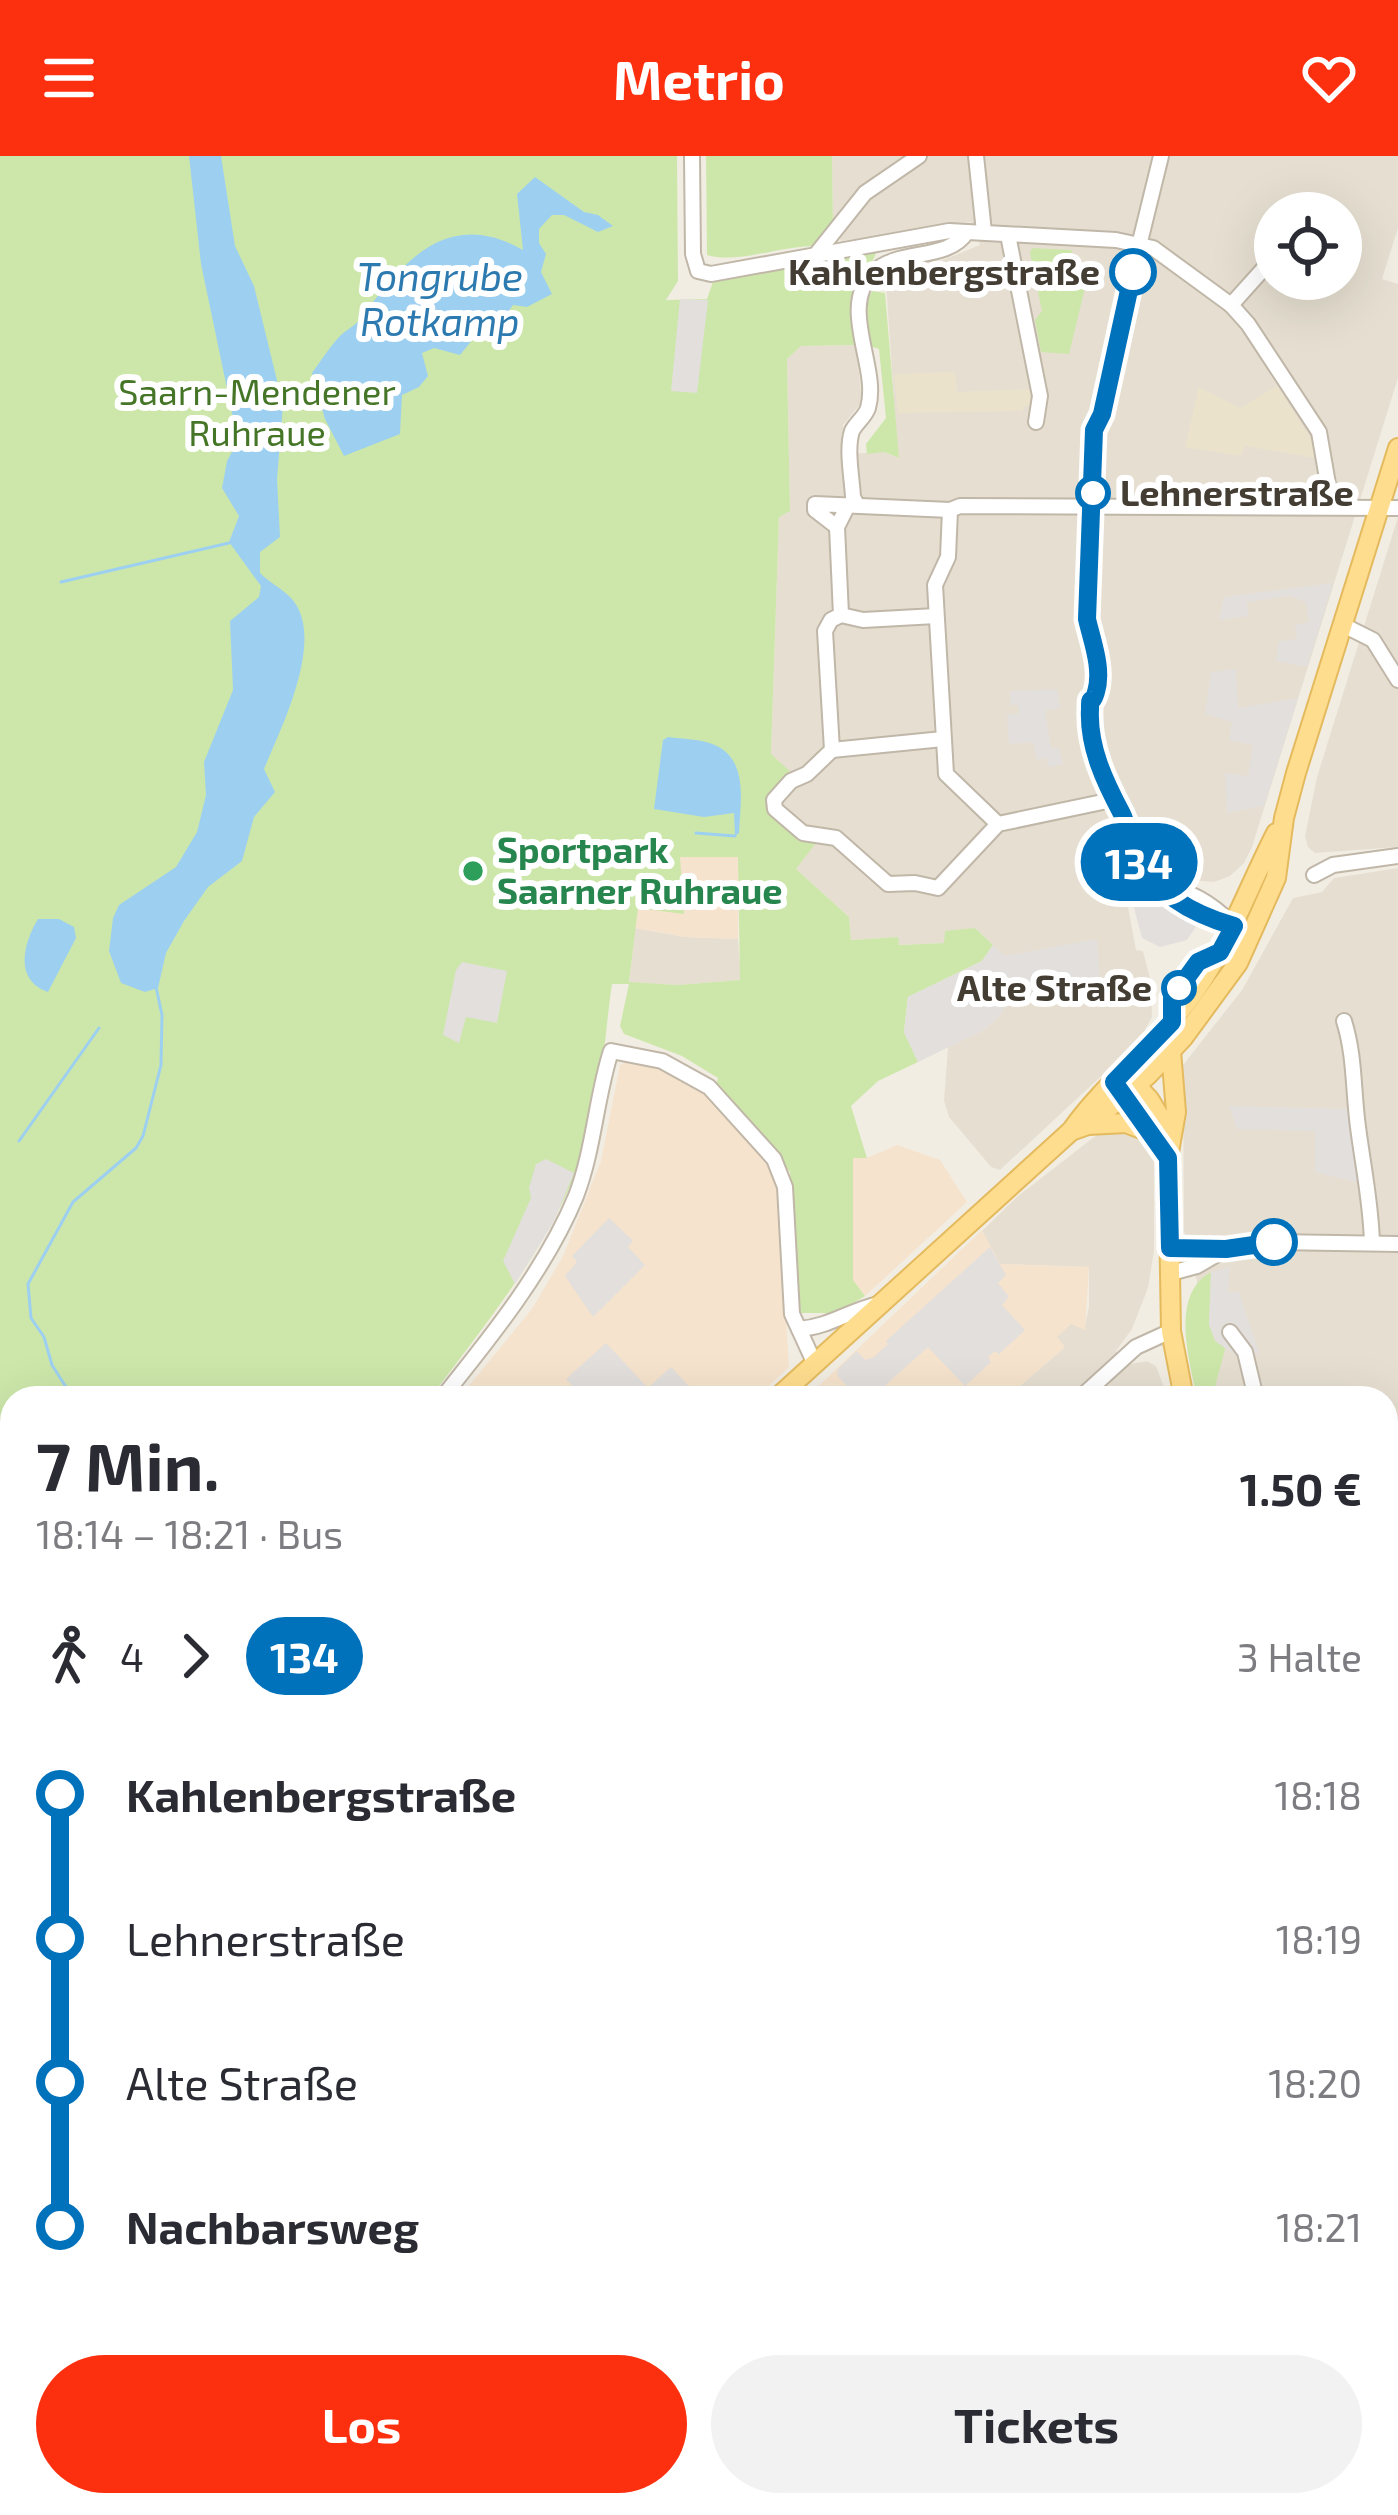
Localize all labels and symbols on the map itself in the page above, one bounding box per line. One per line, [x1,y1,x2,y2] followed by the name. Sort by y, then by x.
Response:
[788,249,1100,292] place label: Kahlenbergstraße
[1111,250,1155,294] marker: Kahlenbergstraße
[357,252,523,344] water label: Tongrube Rotkamp
[118,369,396,453] park label: Saarn-Mendener Ruhraue
[1120,470,1354,513] place label: Lehnerstraße
[1077,477,1109,509] marker: Lehnerstraße
[1070,823,1208,901] line badge: 134
[497,827,783,911] place label: Sportpark Saarner Ruhraue
[460,858,486,884] marker: Sportpark Saarner Ruhraue
[957,965,1152,1008] place label: Alte Straße
[1163,972,1195,1004] marker: Alte Straße
[1252,1220,1296,1264] unlabelled marker

